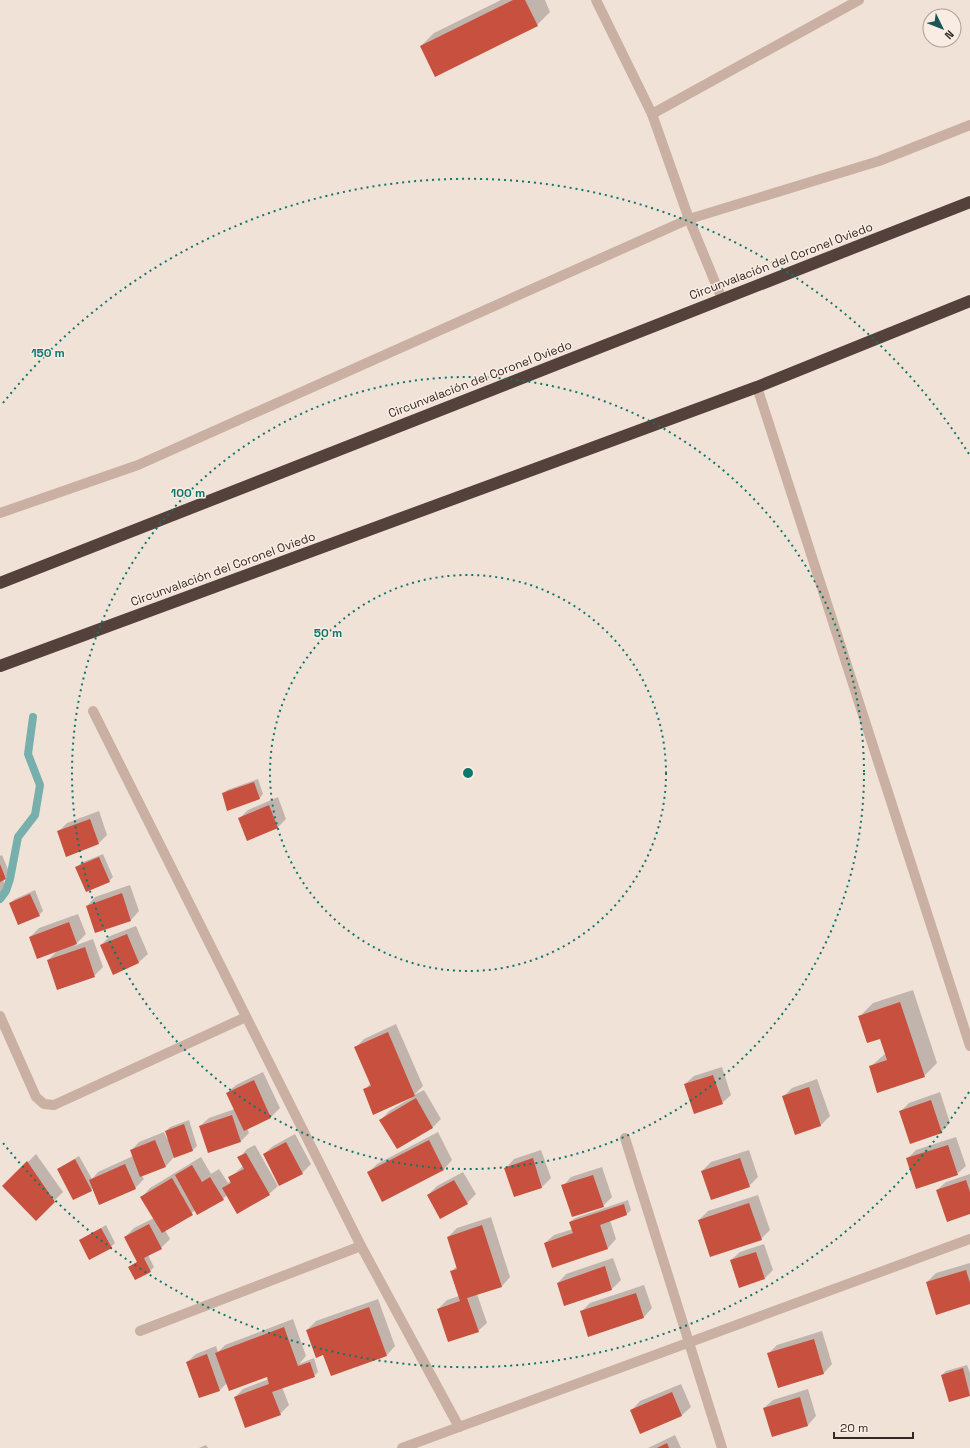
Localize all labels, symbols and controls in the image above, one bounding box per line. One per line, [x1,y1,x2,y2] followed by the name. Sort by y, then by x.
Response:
[922,8,962,48] north arrow
[942,27,957,42] text: N
[687,219,875,303] street label: Circunvalación del Coronel Oviedo
[386,337,574,421] street label: Circunvalación del Coronel Oviedo
[31,345,65,361] text: 150 m
[171,485,205,501] text: 100 m
[128,528,318,610] street label: Circunvalación del Coronel Oviedo
[314,625,342,641] text: 50 m
[461,766,475,780] centre of rings
[834,1414,913,1440] scale bar
[840,1420,868,1436] text: 20 m

